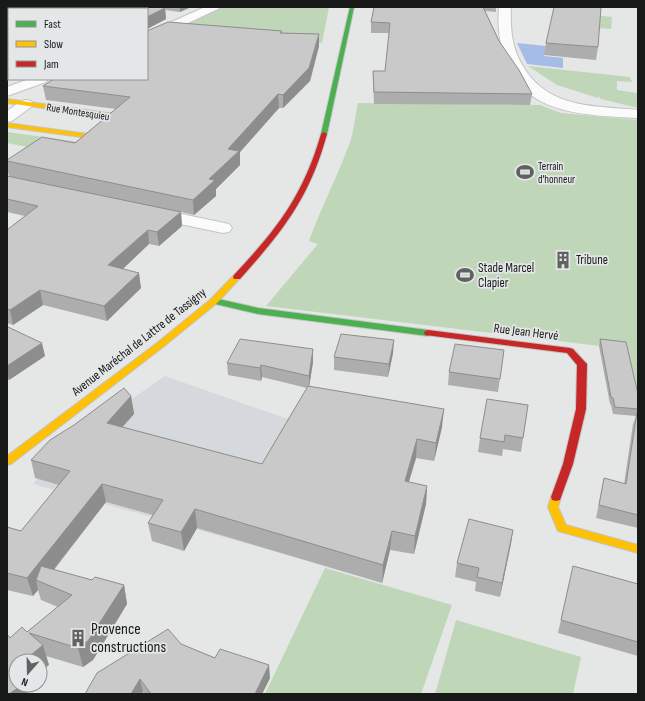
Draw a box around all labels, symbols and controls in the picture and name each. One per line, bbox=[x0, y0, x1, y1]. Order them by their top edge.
legend bbox=[8, 8, 148, 80]
text: Fast bbox=[44, 17, 61, 32]
text: Slow bbox=[44, 37, 63, 52]
text: Jam bbox=[43, 57, 59, 72]
street label: Rue Montesquieu bbox=[46, 101, 111, 123]
place label: Terrain d'honneur bbox=[538, 160, 575, 186]
sports icon: Terrain d'honneur bbox=[515, 162, 535, 182]
building icon: Tribune bbox=[553, 250, 573, 270]
place label: Tribune bbox=[576, 252, 608, 268]
place label: Stade Marcel Clapier bbox=[478, 260, 534, 291]
sports icon: Stade Marcel Clapier bbox=[455, 265, 475, 285]
street label: Avenue Maréchal de Lattre de Tassigny bbox=[68, 284, 209, 400]
street label: Rue Jean Hervé bbox=[493, 320, 559, 344]
place label: Provence constructions bbox=[91, 620, 166, 657]
building icon: Provence constructions bbox=[68, 628, 88, 648]
north arrow bbox=[8, 653, 48, 693]
text: N bbox=[20, 675, 30, 689]

